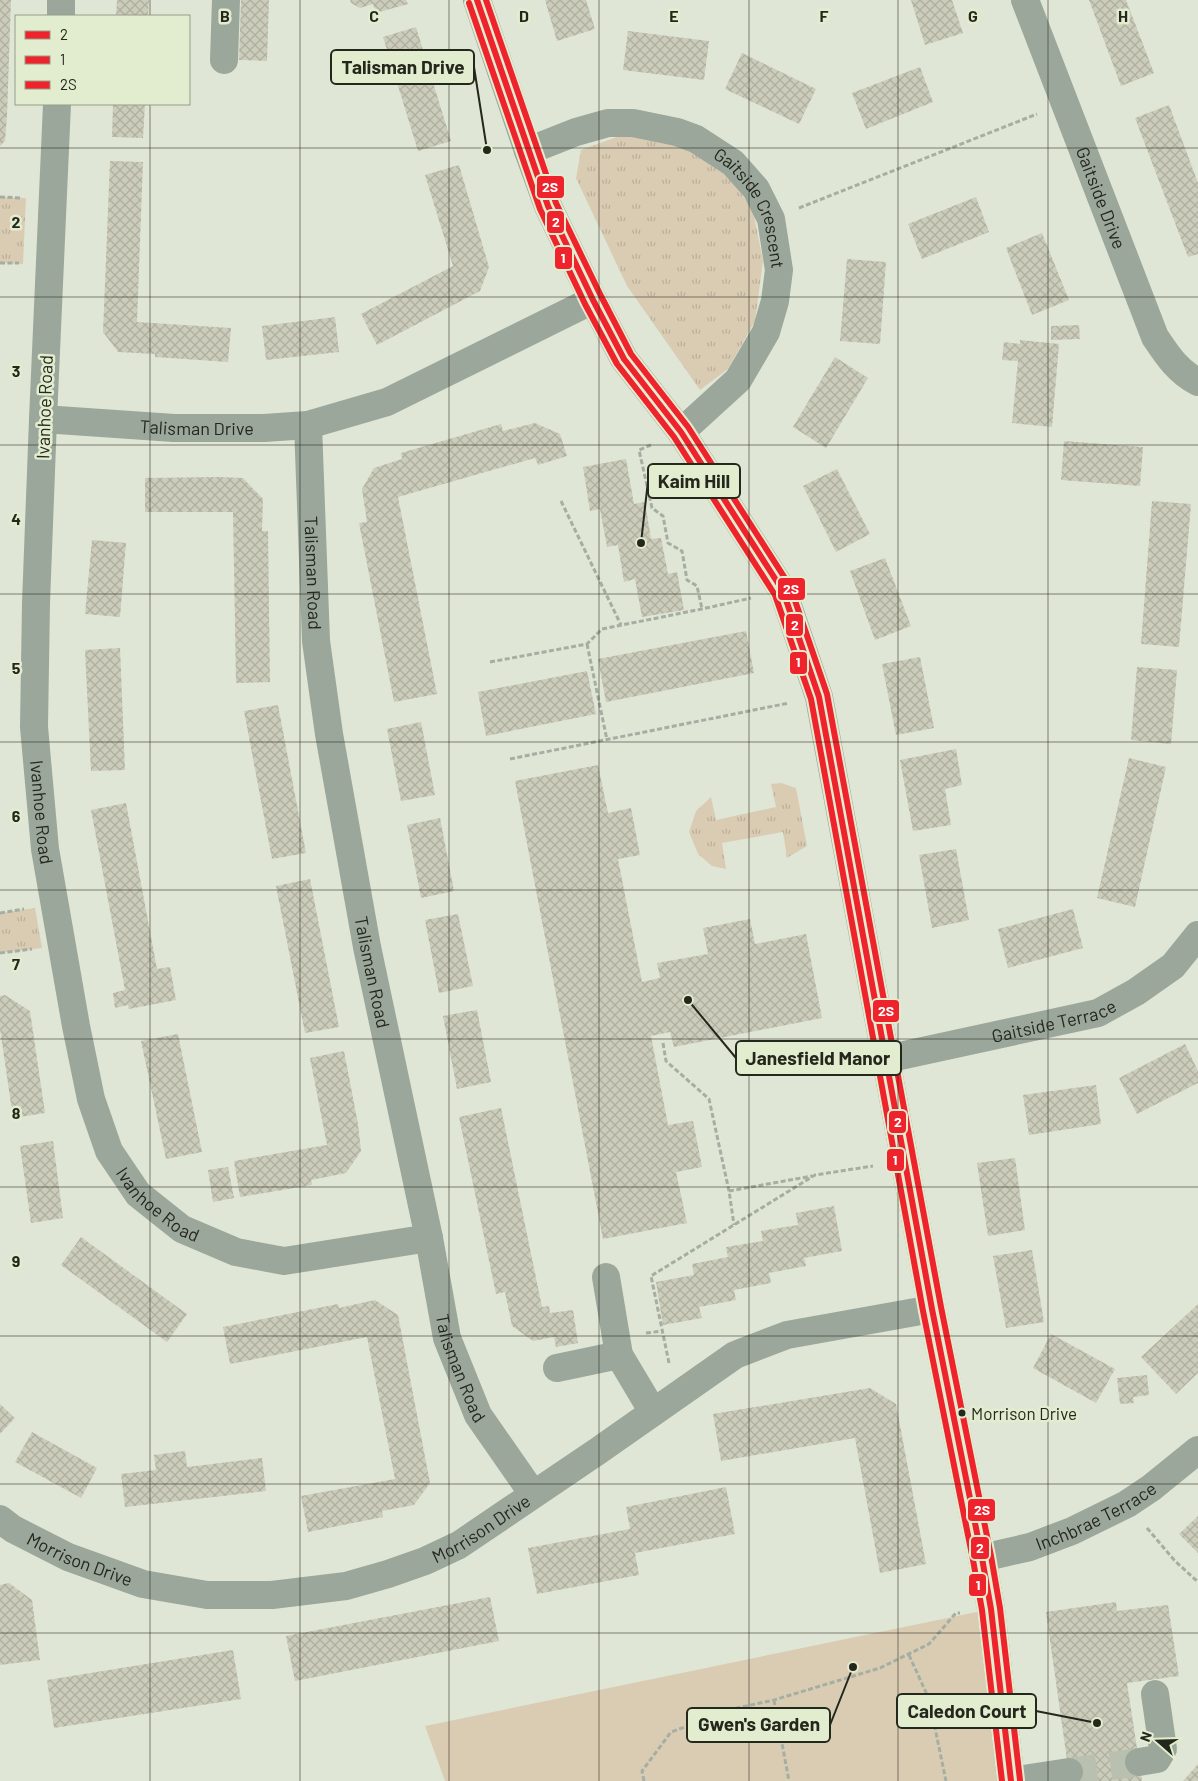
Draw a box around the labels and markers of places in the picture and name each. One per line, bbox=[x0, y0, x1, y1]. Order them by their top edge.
callout: Talisman Drive bbox=[331, 50, 474, 84]
callout: Kaim Hill bbox=[648, 464, 740, 498]
callout: Janesfield Manor bbox=[736, 1041, 901, 1075]
place label: Morrison Drive bbox=[971, 1403, 1077, 1423]
marker: Morrison Drive bbox=[957, 1408, 967, 1418]
callout: Caledon Court bbox=[897, 1694, 1036, 1728]
callout: Gwen's Garden bbox=[687, 1708, 830, 1742]

